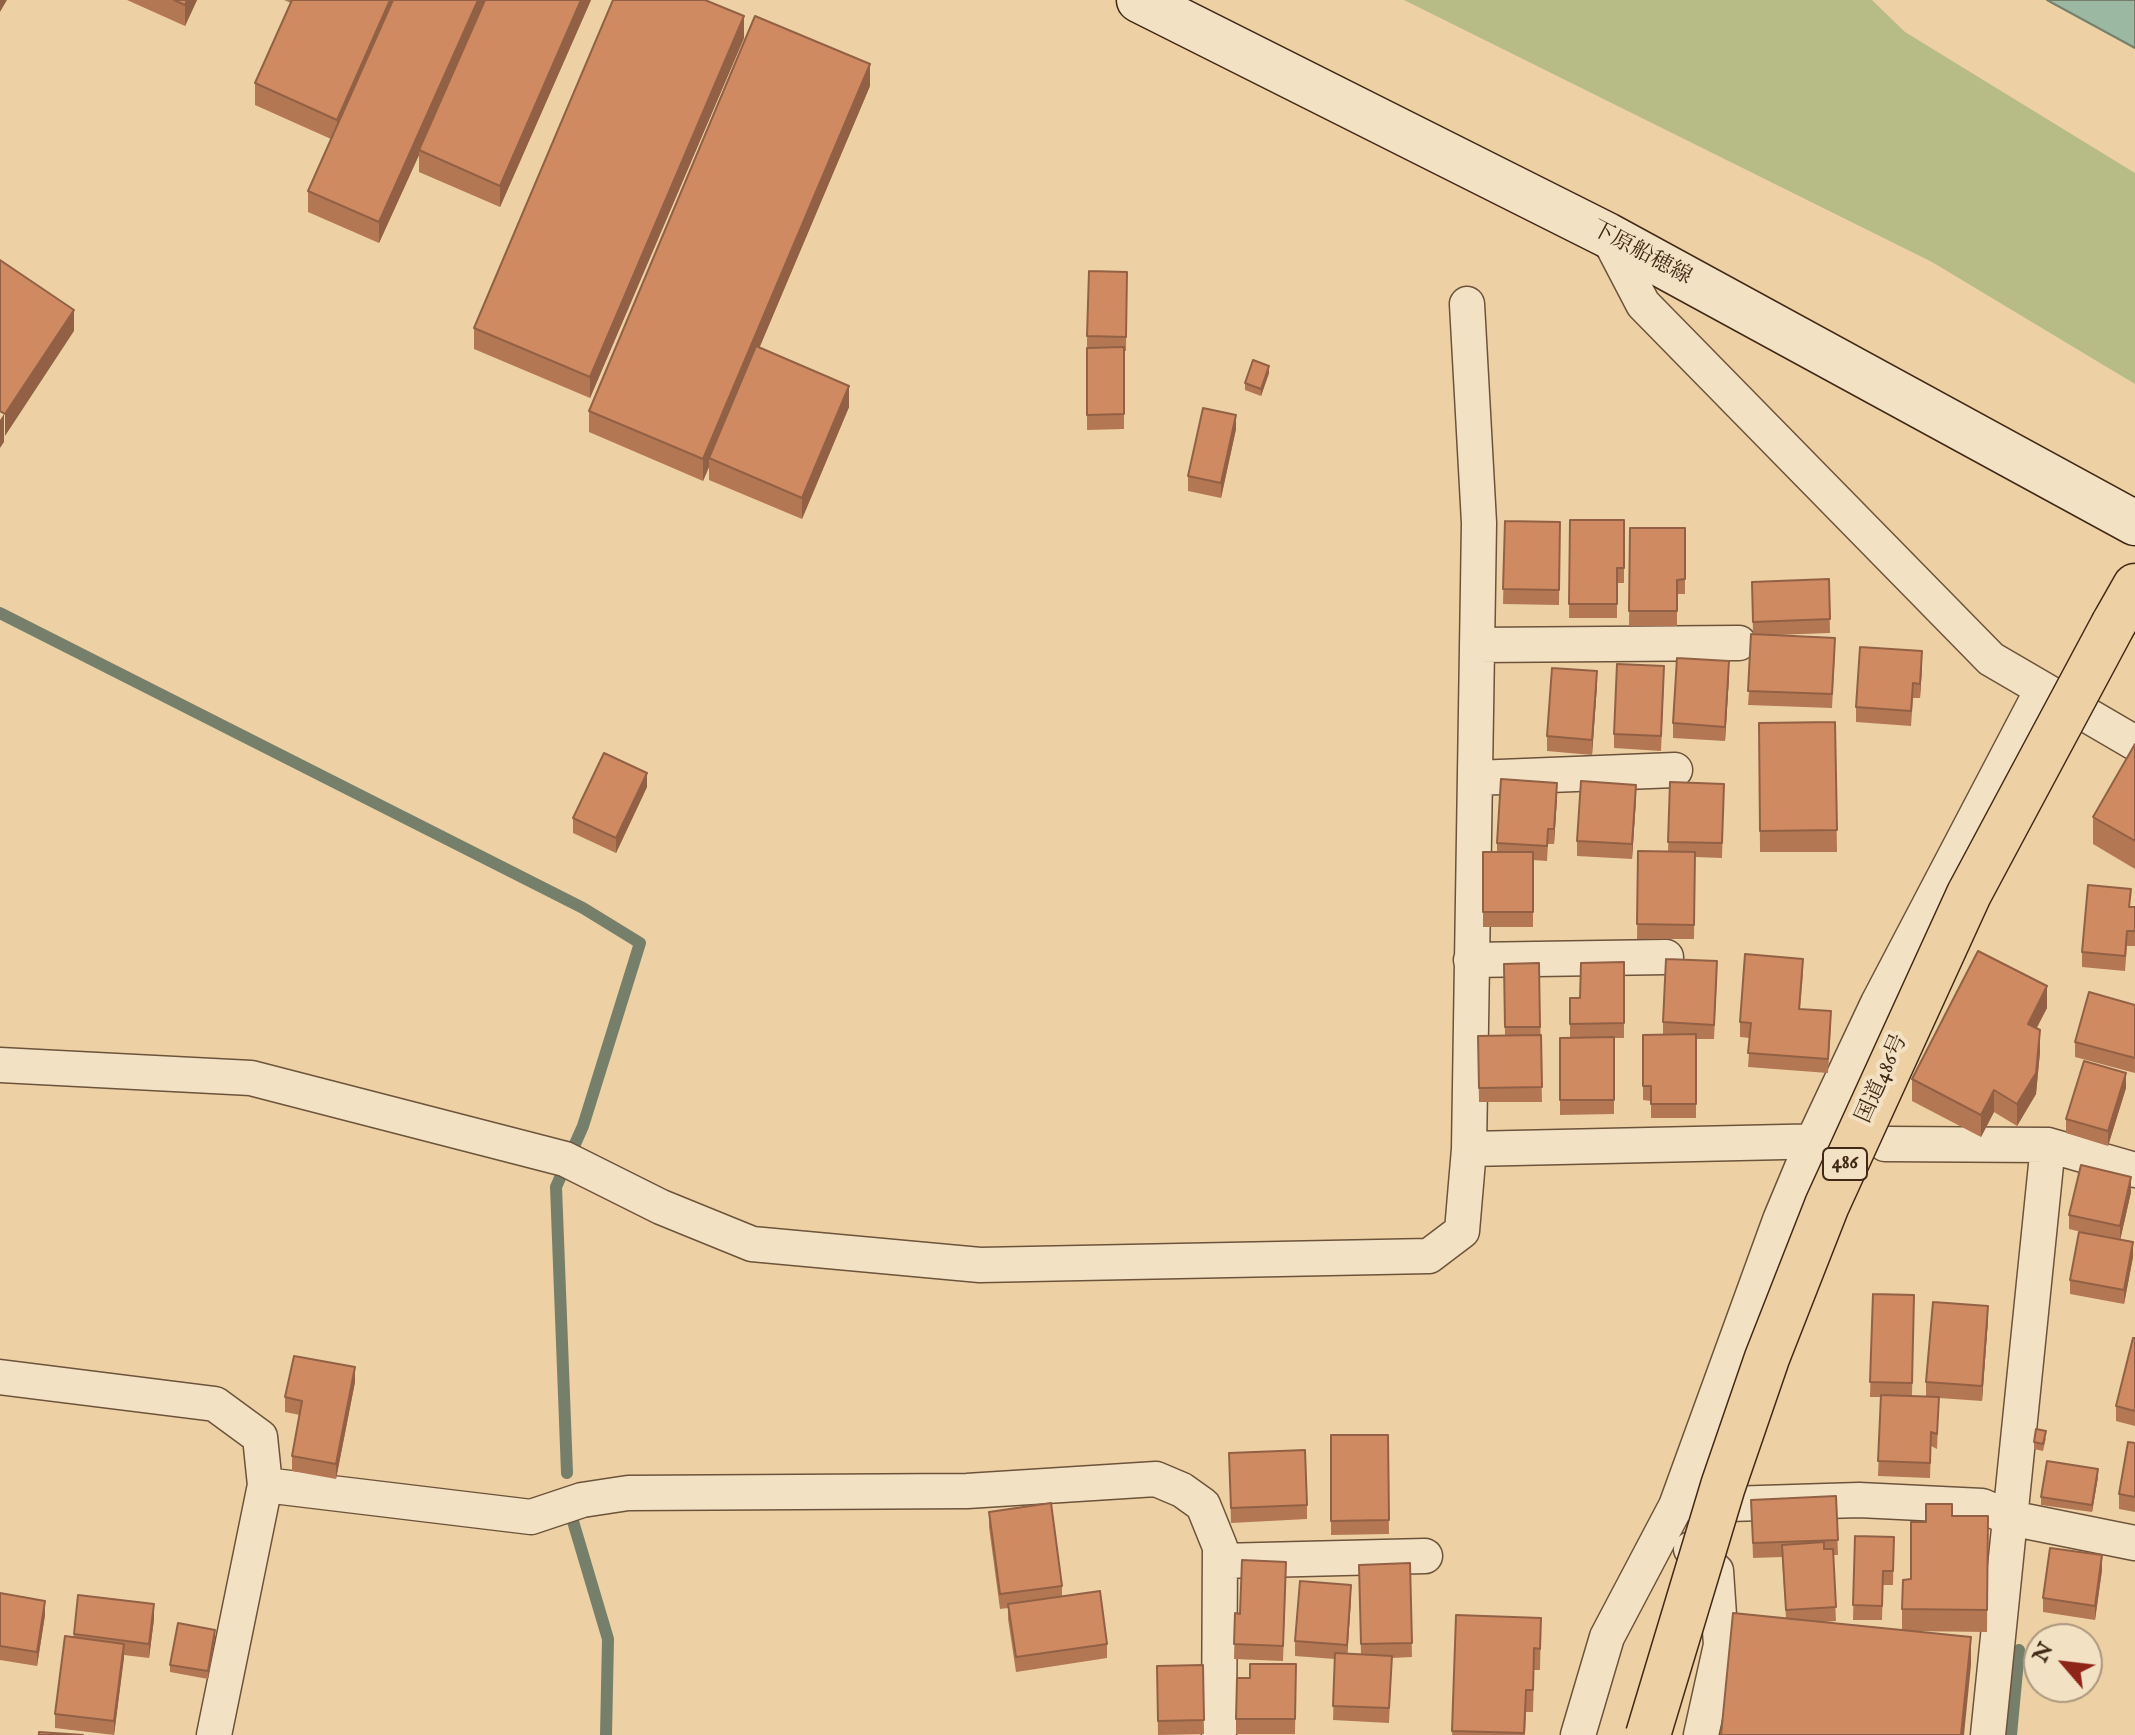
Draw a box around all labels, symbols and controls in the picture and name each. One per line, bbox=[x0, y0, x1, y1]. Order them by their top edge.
street label: 下原船穂線 bbox=[1586, 217, 1696, 291]
street label: 国道486号 bbox=[1852, 1030, 1914, 1128]
road number: 486 bbox=[1823, 1148, 1867, 1180]
north arrow bbox=[2023, 1623, 2103, 1703]
text: N bbox=[2027, 1638, 2060, 1668]

